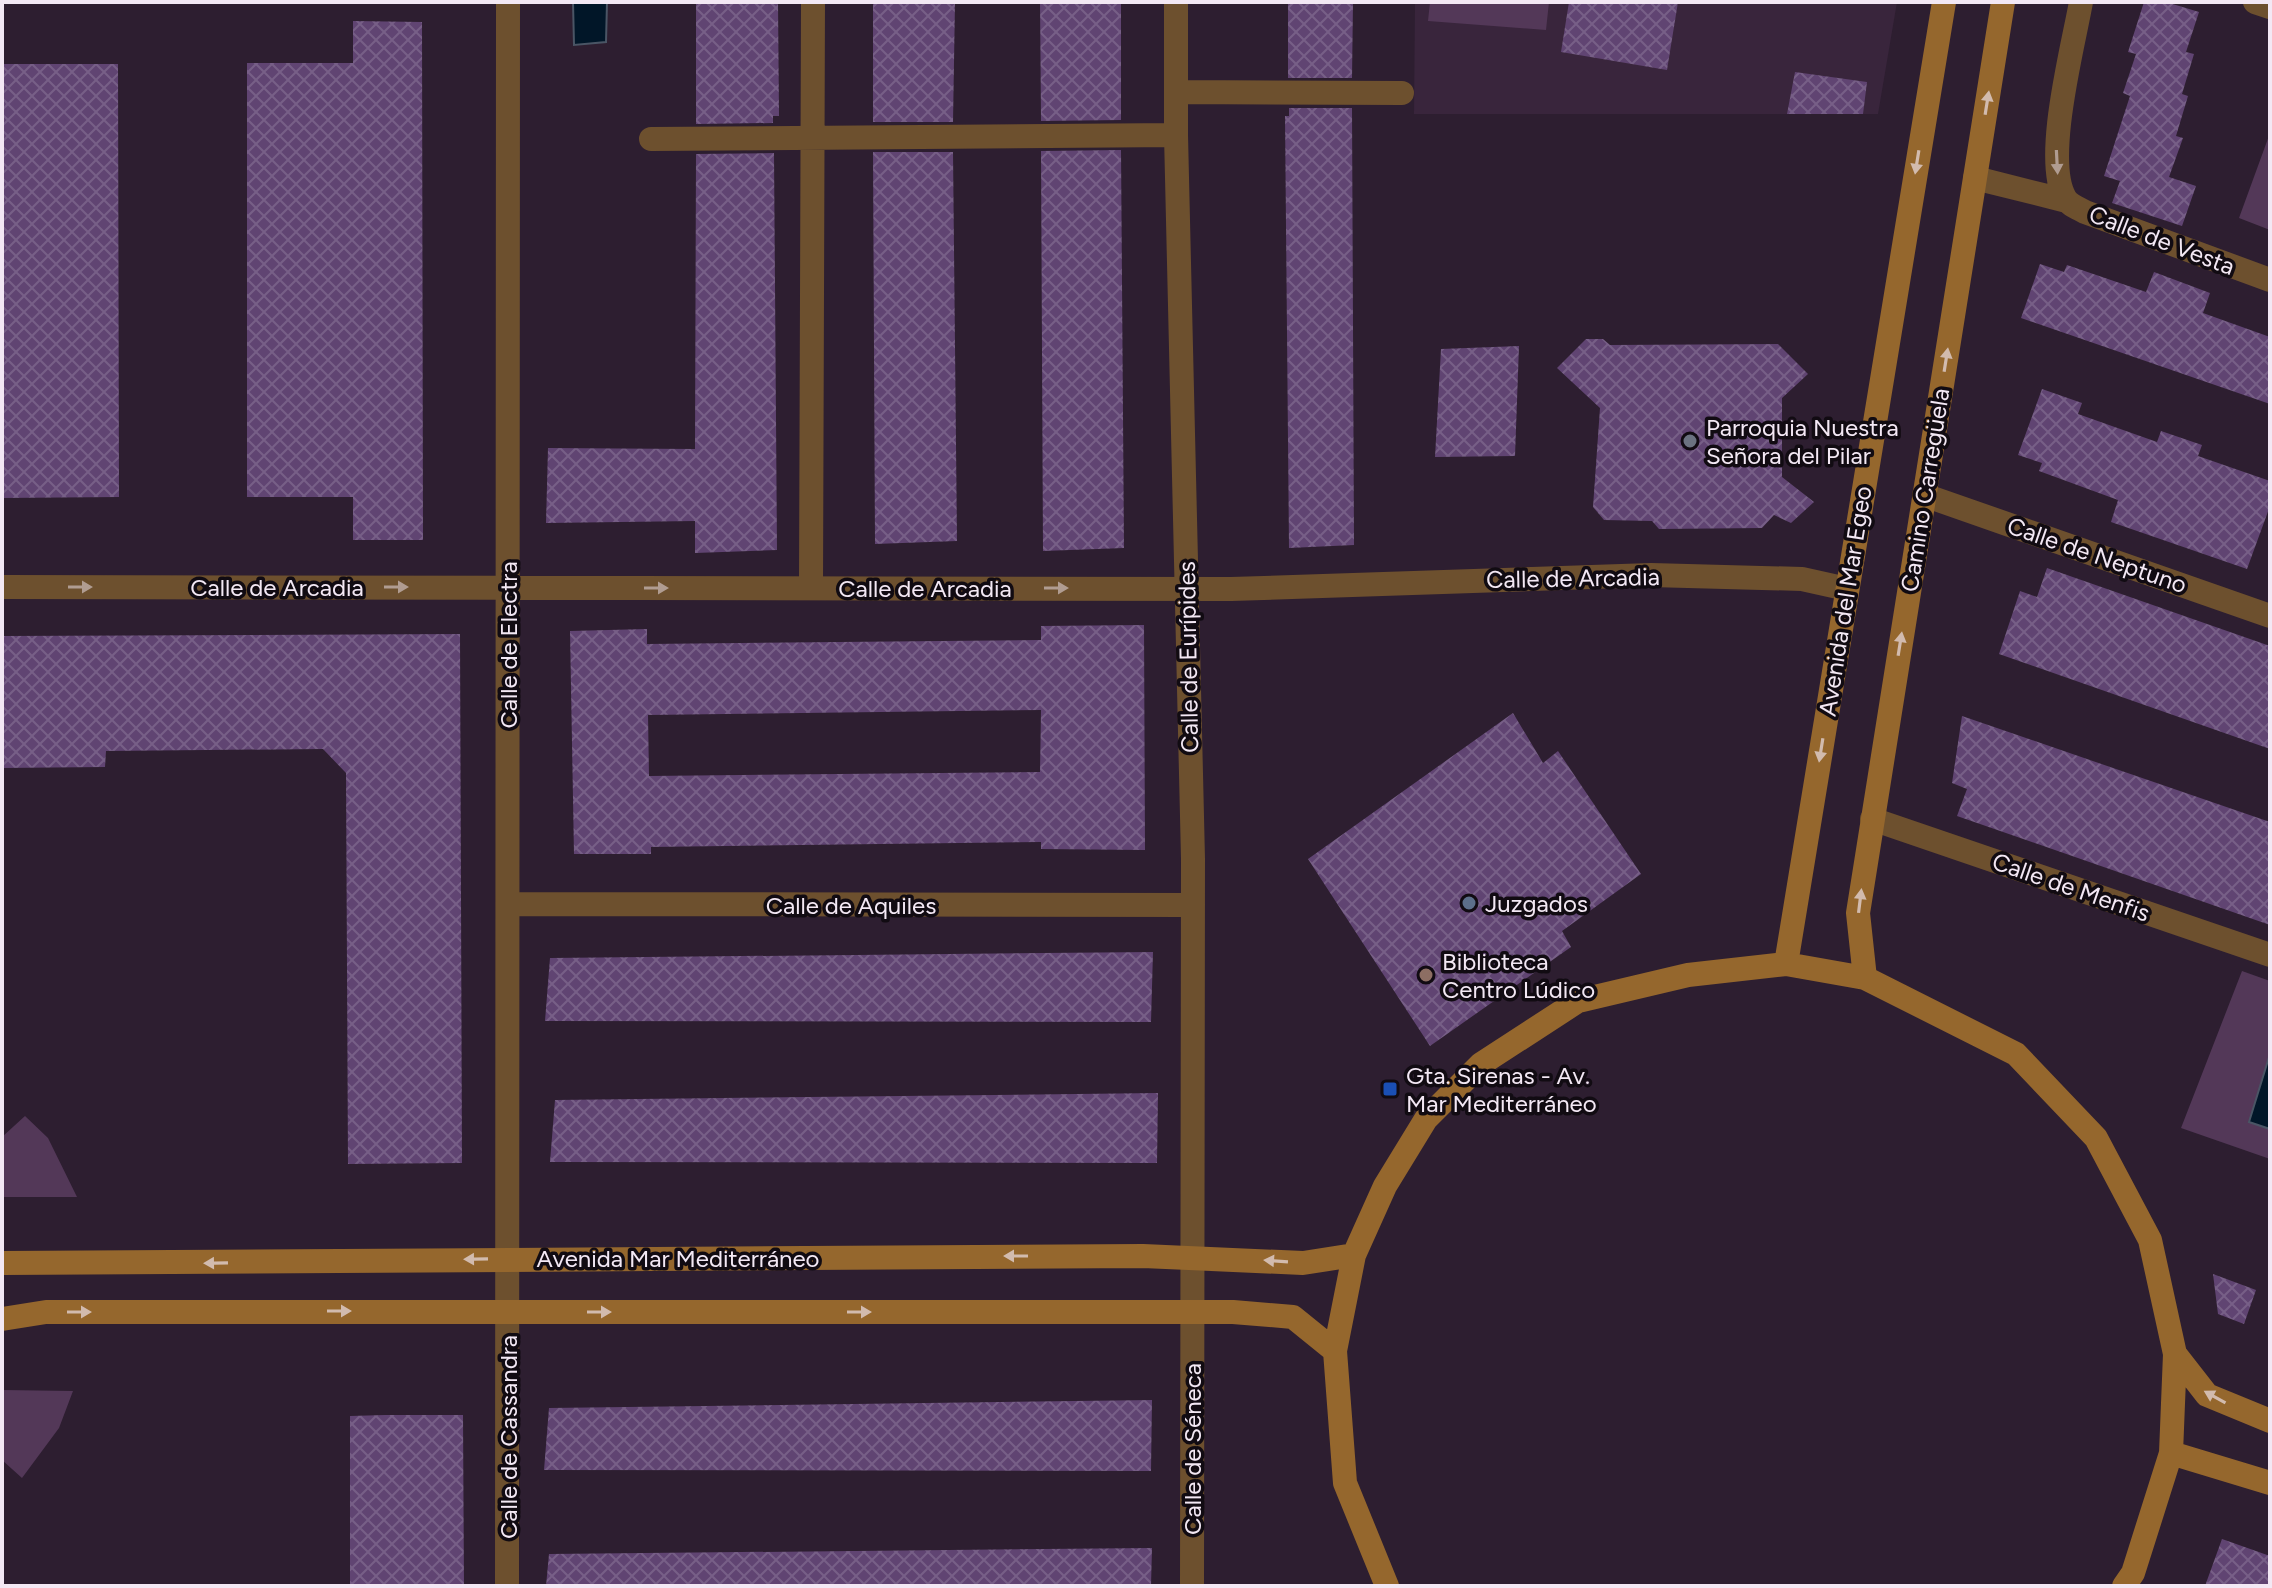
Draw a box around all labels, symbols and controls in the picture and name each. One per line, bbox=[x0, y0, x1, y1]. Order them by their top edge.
one-way arrow bbox=[1982, 90, 1994, 115]
one-way arrow bbox=[1911, 150, 1923, 175]
one-way arrow bbox=[2051, 150, 2064, 175]
street label: Calle de Vesta bbox=[2085, 199, 2239, 281]
one-way arrow bbox=[1940, 347, 1953, 372]
street label: Camino Carregüela bbox=[1895, 386, 1955, 594]
place label: Parroquia Nuestra Señora del Pilar bbox=[1706, 413, 1899, 470]
marker: Parroquia Nuestra Señora del Pilar bbox=[1681, 432, 1699, 450]
street label: Avenida del Mar Egeo bbox=[1812, 484, 1878, 718]
street label: Calle de Neptuno bbox=[2003, 511, 2191, 599]
street label: Calle de Electra bbox=[494, 561, 523, 729]
street label: Calle de Eurípides bbox=[1172, 561, 1204, 753]
street label: Calle de Arcadia bbox=[1486, 562, 1660, 594]
street label: Calle de Arcadia bbox=[190, 573, 364, 602]
street label: Calle de Arcadia bbox=[838, 574, 1012, 603]
one-way arrow bbox=[68, 581, 93, 593]
one-way arrow bbox=[384, 581, 409, 593]
one-way arrow bbox=[644, 582, 669, 594]
one-way arrow bbox=[1044, 582, 1069, 594]
one-way arrow bbox=[1894, 631, 1906, 656]
one-way arrow bbox=[1814, 738, 1827, 763]
street label: Calle de Menfis bbox=[1988, 846, 2154, 928]
one-way arrow bbox=[1854, 888, 1867, 913]
place label: Juzgados bbox=[1485, 889, 1588, 918]
street label: Calle de Aquiles bbox=[766, 891, 936, 920]
marker: Juzgados bbox=[1460, 894, 1478, 912]
place label: Biblioteca Centro Lúdico bbox=[1442, 947, 1595, 1004]
marker: Biblioteca Centro Lúdico bbox=[1417, 966, 1435, 984]
place label: Gta. Sirenas - Av. Mar Mediterráneo bbox=[1406, 1061, 1597, 1118]
marker: Gta. Sirenas - Av. Mar Mediterráneo bbox=[1381, 1080, 1399, 1098]
street label: Avenida Mar Mediterráneo bbox=[536, 1244, 820, 1273]
one-way arrow bbox=[1003, 1250, 1028, 1262]
one-way arrow bbox=[463, 1253, 488, 1265]
one-way arrow bbox=[1263, 1254, 1288, 1267]
one-way arrow bbox=[203, 1257, 228, 1269]
one-way arrow bbox=[327, 1305, 352, 1317]
one-way arrow bbox=[67, 1306, 92, 1318]
one-way arrow bbox=[587, 1306, 612, 1318]
one-way arrow bbox=[847, 1306, 872, 1318]
street label: Calle de Cassandra bbox=[494, 1335, 523, 1539]
street label: Calle de Séneca bbox=[1178, 1363, 1207, 1535]
one-way arrow bbox=[2204, 1391, 2226, 1405]

